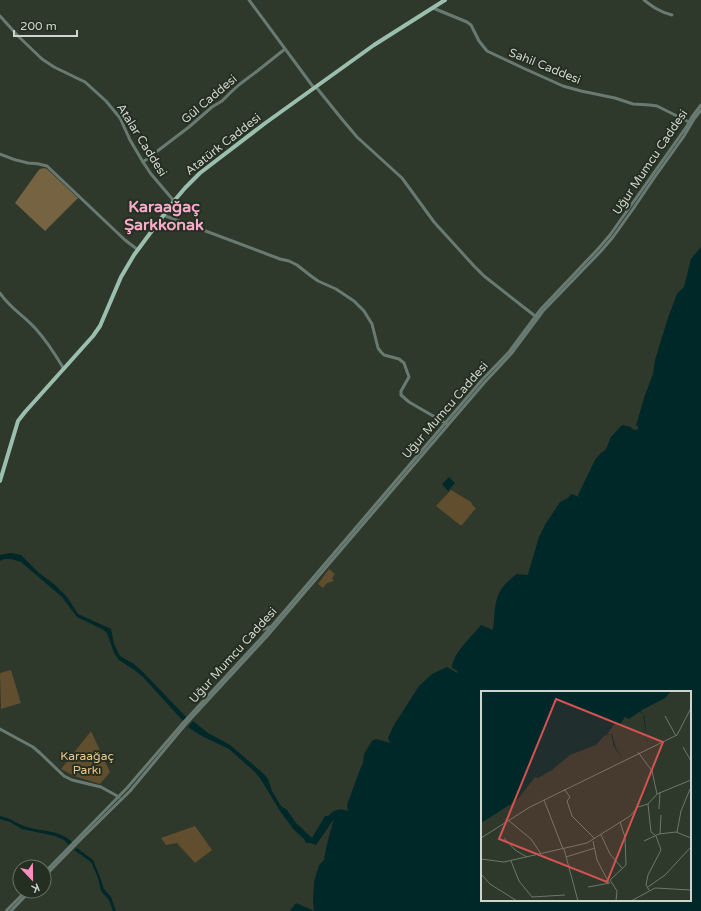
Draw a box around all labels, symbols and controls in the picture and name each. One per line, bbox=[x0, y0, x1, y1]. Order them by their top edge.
scale bar bbox=[14, 12, 77, 38]
text: 200 m bbox=[20, 19, 57, 33]
street label: Sahil Caddesi bbox=[507, 45, 583, 87]
street label: Gül Caddesi bbox=[178, 72, 240, 126]
street label: Atalar Caddesi bbox=[114, 101, 170, 179]
street label: Uğur Mumcu Caddesi bbox=[610, 107, 690, 217]
street label: Atatürk Caddesi bbox=[183, 110, 263, 178]
district label: Karaağaç Şarkkonak bbox=[124, 197, 204, 235]
street label: Uğur Mumcu Caddesi bbox=[399, 359, 491, 461]
street label: Uğur Mumcu Caddesi bbox=[186, 604, 280, 706]
inset map bbox=[481, 691, 691, 901]
park label: Karaağaç Parkı bbox=[60, 749, 114, 777]
north arrow bbox=[12, 859, 52, 899]
text: K bbox=[29, 880, 41, 895]

